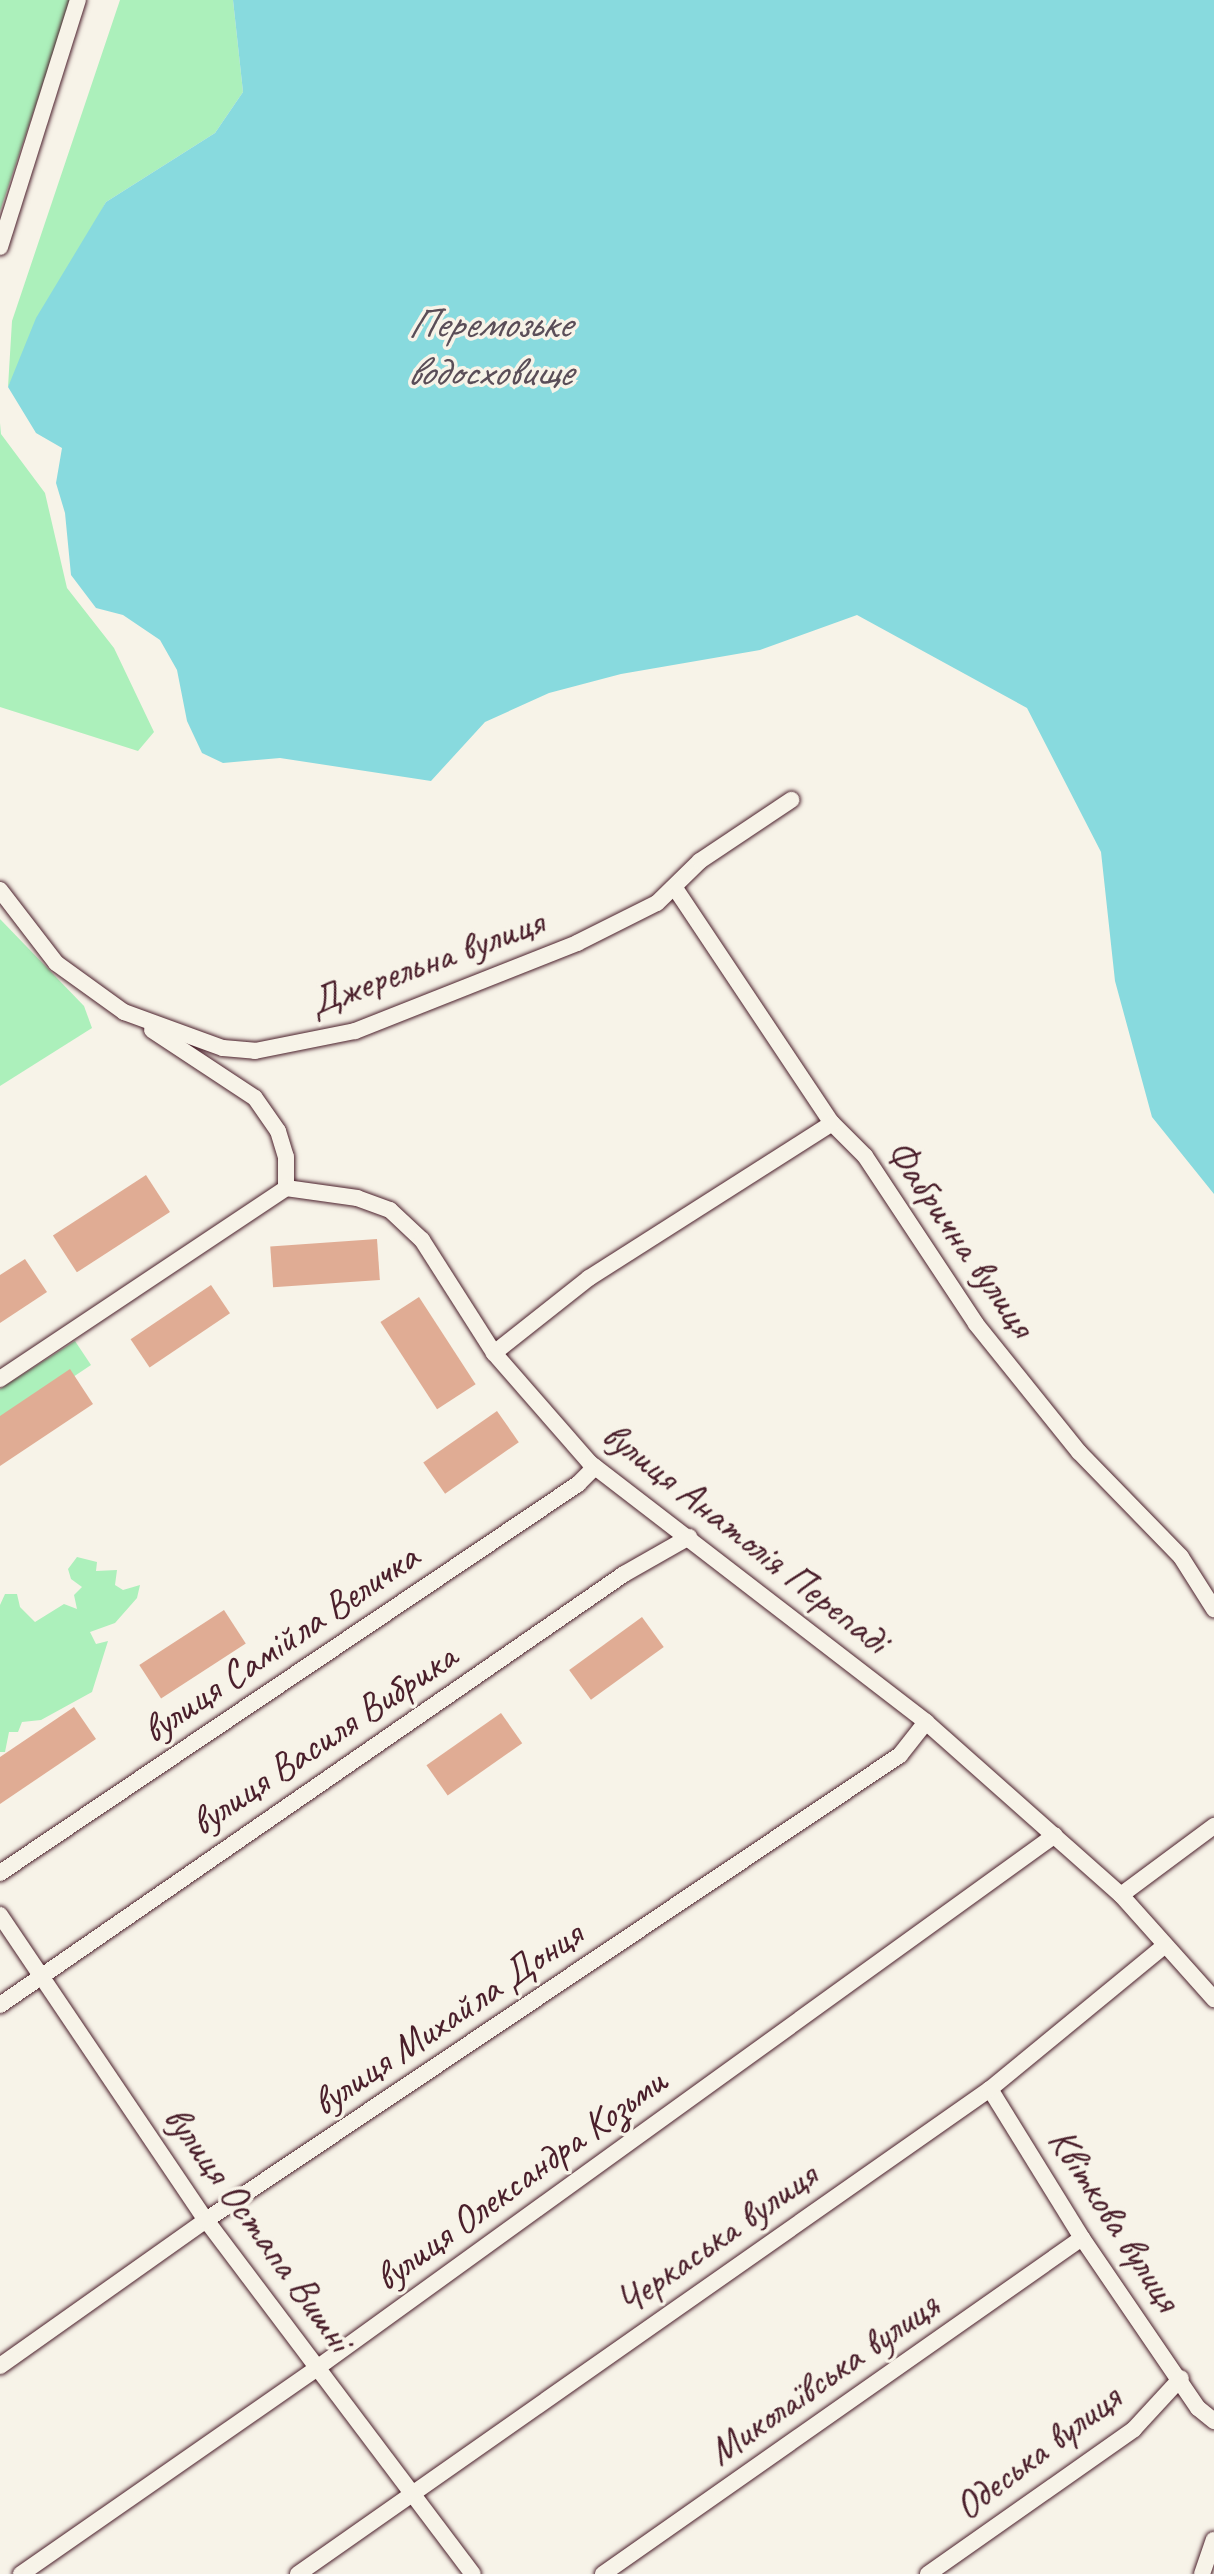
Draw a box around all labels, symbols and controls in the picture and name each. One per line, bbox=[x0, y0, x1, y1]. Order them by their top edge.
water label: Перемозьке водосховище bbox=[407, 299, 571, 398]
street label: Джерельна вулиця bbox=[303, 898, 549, 1026]
street label: Фабрична вулиця bbox=[876, 1130, 1046, 1346]
street label: вулиця Анатолія Перепаді bbox=[593, 1410, 899, 1664]
street label: вулиця Самійла Величка bbox=[130, 1531, 430, 1755]
street label: вулиця Василя Вибрика bbox=[180, 1632, 466, 1846]
street label: вулиця Михайла Донця bbox=[303, 1910, 591, 2126]
street label: вулиця Олександра Козьми bbox=[365, 2057, 675, 2301]
street label: вулиця Остапа Вишні bbox=[153, 2095, 365, 2361]
street label: Квіткова вулиця bbox=[1037, 2117, 1193, 2321]
street label: Черкаська вулиця bbox=[607, 2151, 825, 2325]
street label: Миколаївська вулиця bbox=[698, 2280, 948, 2476]
street label: Одеська вулиця bbox=[943, 2373, 1131, 2531]

